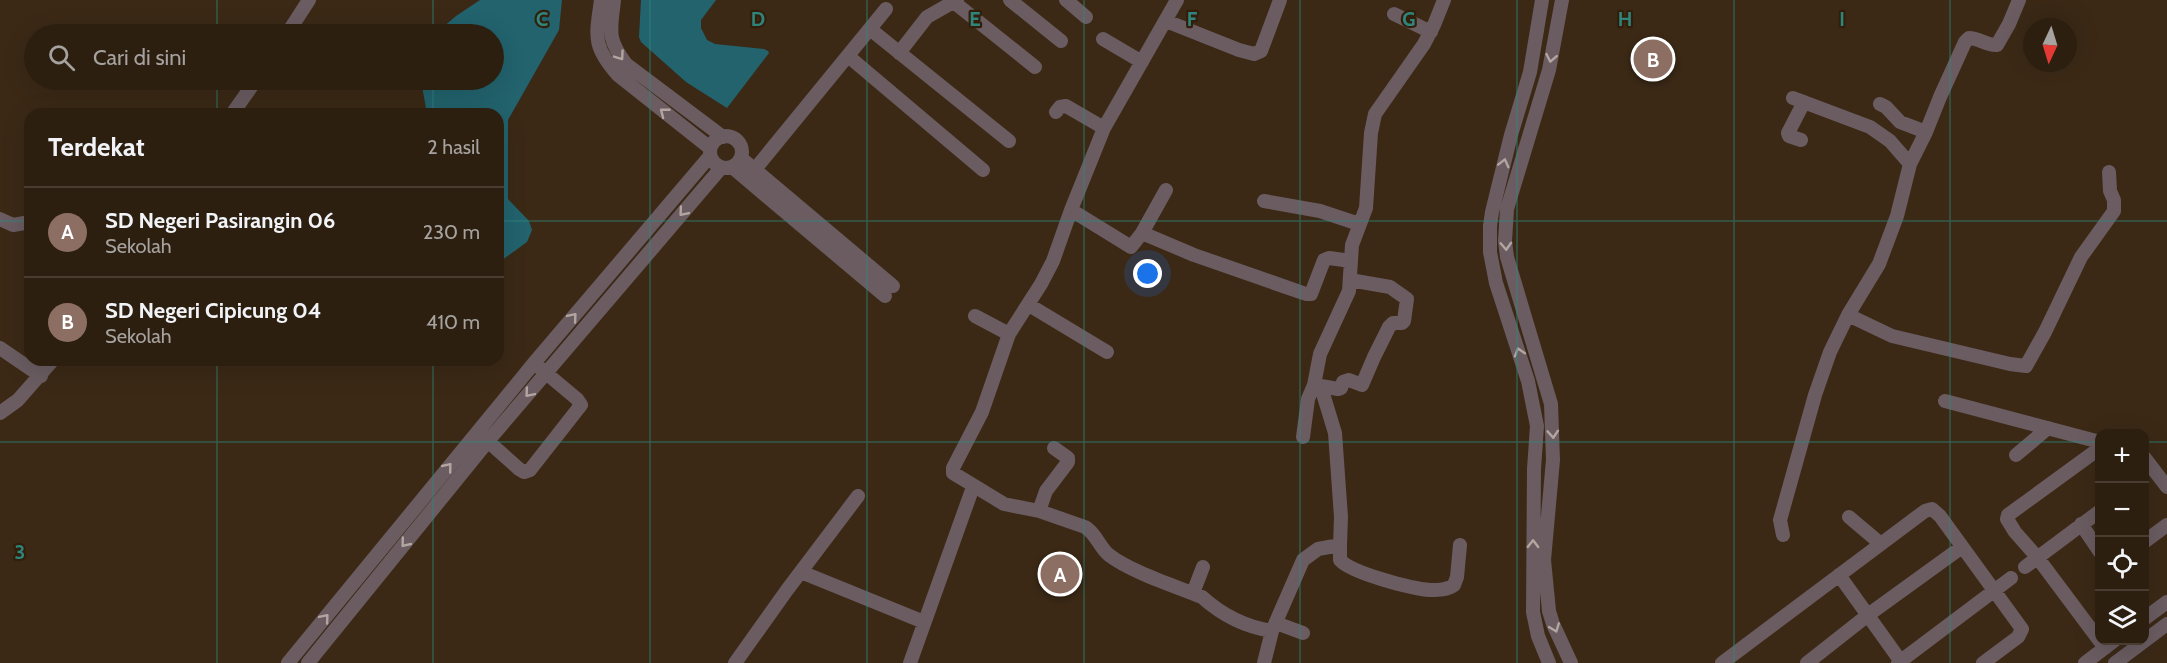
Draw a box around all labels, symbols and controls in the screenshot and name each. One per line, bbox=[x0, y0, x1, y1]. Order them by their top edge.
text: C bbox=[536, 7, 548, 31]
text: D bbox=[751, 7, 765, 31]
text: E bbox=[969, 7, 981, 31]
text: F bbox=[1187, 7, 1198, 31]
text: G bbox=[1402, 7, 1416, 31]
text: H bbox=[1618, 7, 1632, 31]
text: I bbox=[1839, 7, 1845, 31]
north arrow bbox=[2023, 18, 2077, 72]
search box bbox=[24, 24, 504, 90]
pin: B bbox=[1634, 36, 1672, 82]
icon: search bbox=[45, 41, 78, 74]
text: Cari di sini bbox=[93, 44, 186, 71]
one-way arrow bbox=[613, 49, 624, 60]
one-way arrow bbox=[1545, 52, 1558, 62]
one-way arrow bbox=[660, 108, 671, 119]
text: Terdekat bbox=[48, 131, 145, 163]
text: 2 hasil bbox=[427, 135, 480, 159]
one-way arrow bbox=[1497, 158, 1510, 168]
one-way arrow bbox=[679, 205, 690, 216]
text: SD Negeri Pasirangin 06 bbox=[105, 207, 335, 234]
text: A bbox=[61, 220, 74, 244]
text: 230 m bbox=[423, 220, 480, 244]
text: Sekolah bbox=[105, 234, 172, 258]
one-way arrow bbox=[1500, 242, 1513, 251]
your location bbox=[1133, 259, 1162, 288]
text: SD Negeri Cipicung 04 bbox=[105, 297, 321, 324]
text: B bbox=[61, 310, 74, 334]
text: 410 m bbox=[426, 310, 480, 334]
one-way arrow bbox=[566, 313, 577, 324]
text: Sekolah bbox=[105, 324, 172, 348]
one-way arrow bbox=[1514, 347, 1526, 358]
one-way arrow bbox=[526, 386, 537, 397]
map controls bbox=[2095, 429, 2149, 645]
button: + bbox=[2095, 429, 2149, 483]
one-way arrow bbox=[1546, 430, 1559, 439]
one-way arrow bbox=[441, 463, 452, 474]
button: − bbox=[2095, 483, 2149, 537]
one-way arrow bbox=[402, 536, 413, 547]
button: locate bbox=[2095, 537, 2149, 591]
text: 3 bbox=[15, 540, 25, 564]
one-way arrow bbox=[1527, 540, 1539, 549]
pin: A bbox=[1040, 552, 1080, 596]
button: layers bbox=[2095, 591, 2149, 645]
one-way arrow bbox=[317, 614, 328, 625]
one-way arrow bbox=[1547, 622, 1560, 633]

